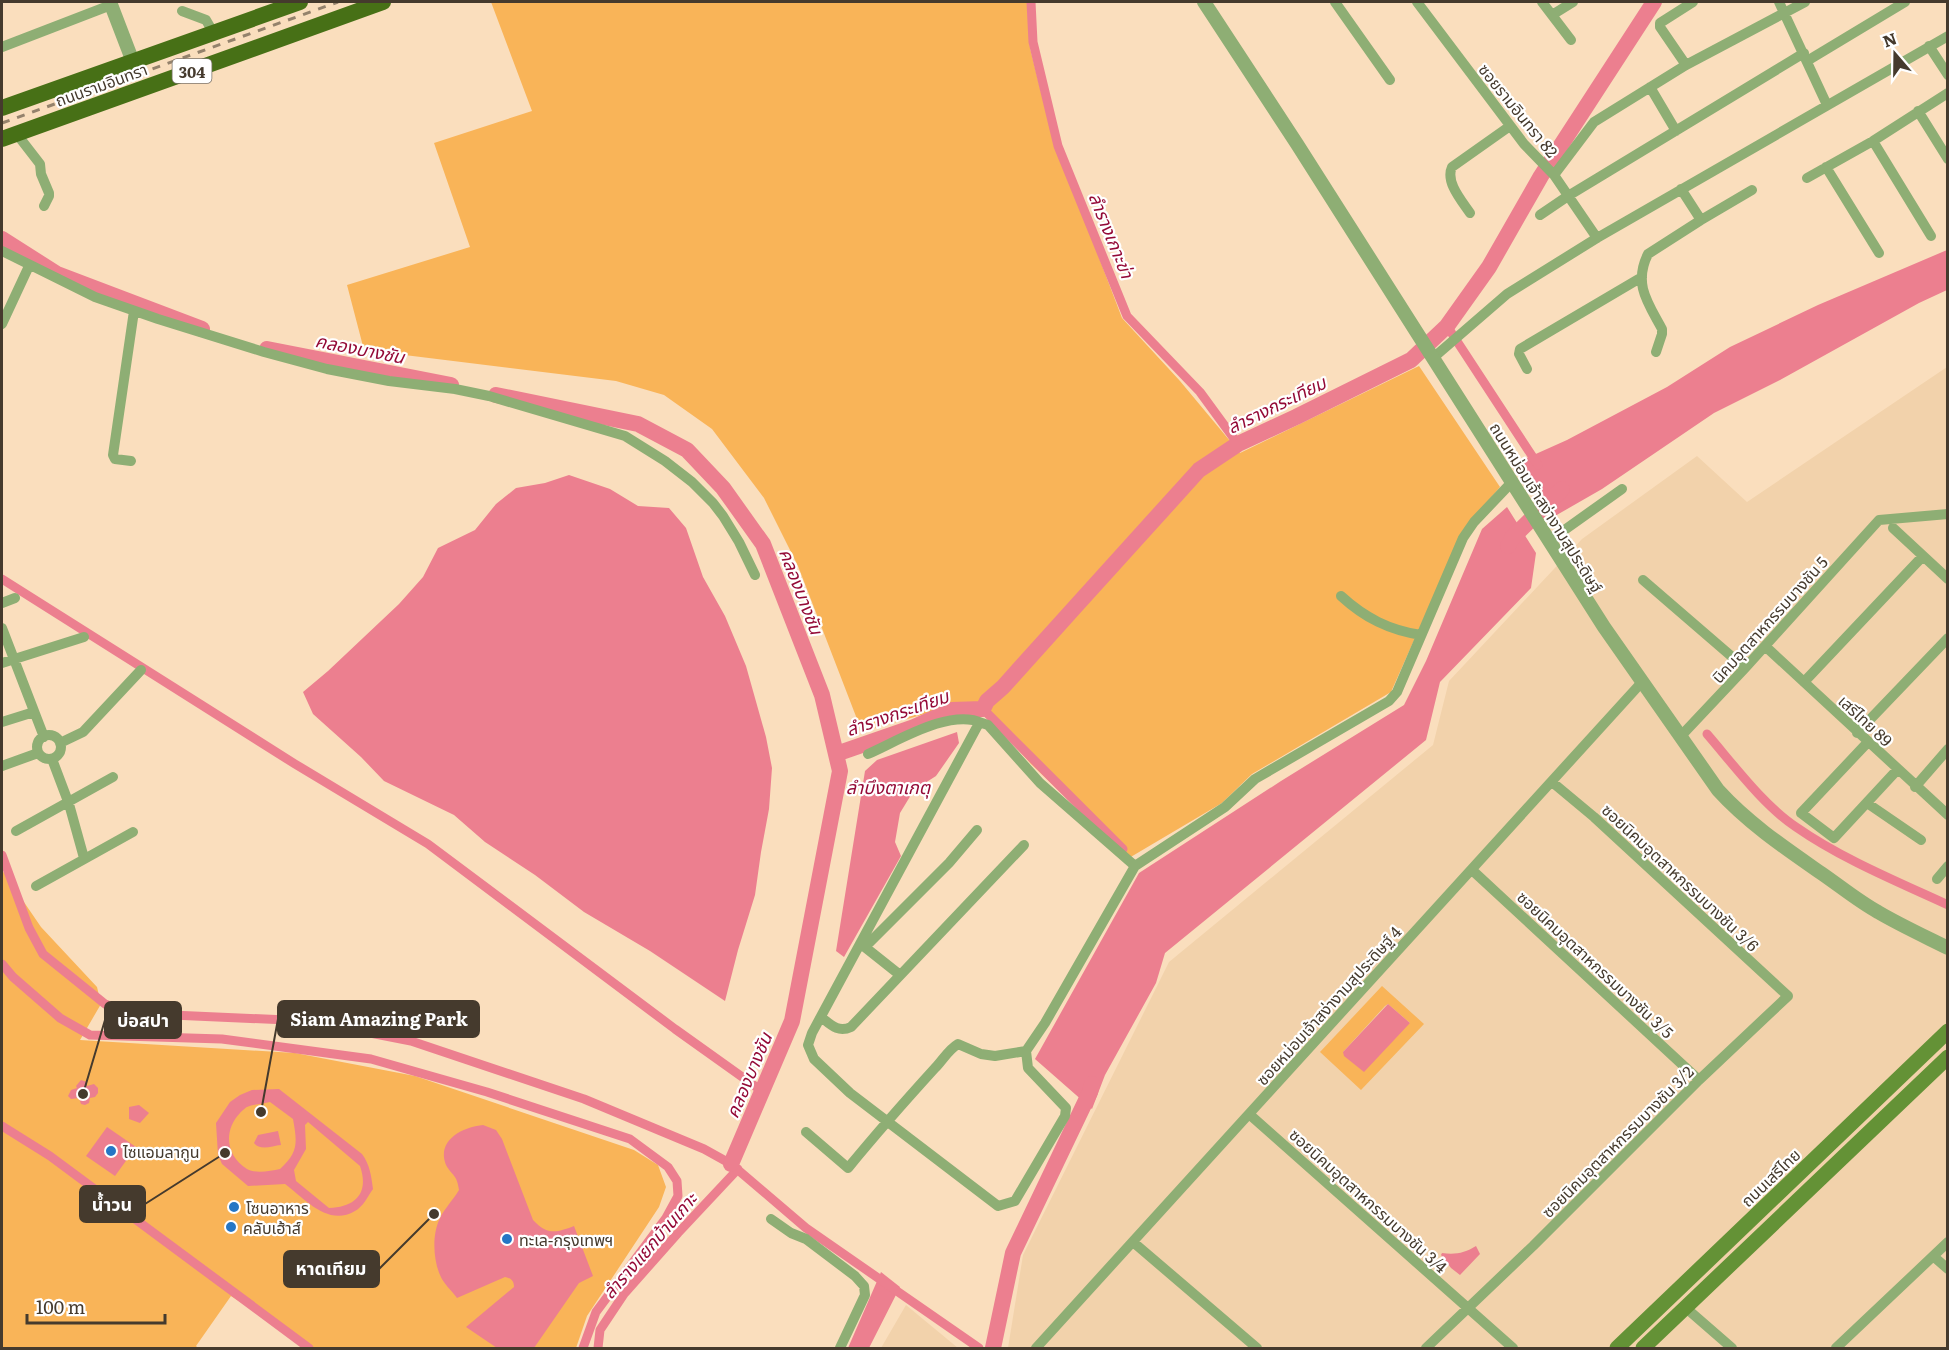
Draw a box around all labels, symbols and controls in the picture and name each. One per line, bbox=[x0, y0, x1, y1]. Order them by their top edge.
north arrow bbox=[1865, 24, 1925, 84]
text: N bbox=[1879, 25, 1900, 53]
street label: ถนนรามอินทรา bbox=[52, 56, 150, 112]
street label: ซอยรามอินทรา 82 bbox=[1474, 58, 1564, 162]
road number: 304 bbox=[172, 59, 212, 83]
water label: ลำรางเกาะข่า bbox=[1083, 188, 1142, 282]
water label: คลองบางชัน bbox=[313, 326, 408, 370]
water label: ลำรางกระเทียม bbox=[1222, 368, 1332, 440]
street label: ถนนหม่อมเจ้าสง่างามสุประดิษฐ์ bbox=[1485, 417, 1609, 597]
water label: คลองบางชัน bbox=[773, 544, 831, 639]
street label: นิคมอุตสาหกรรมบางชัน 5 bbox=[1705, 550, 1833, 688]
water label: ลำรางกระเทียม bbox=[842, 681, 954, 742]
street label: เสรีไทย 89 bbox=[1834, 689, 1898, 751]
water label: ลำบึงตาเกตุ bbox=[846, 773, 932, 800]
street label: ซอยนิคมอุตสาหกรรมบางชัน 3/6 bbox=[1597, 798, 1765, 957]
street label: ซอยนิคมอุตสาหกรรมบางชัน 3/5 bbox=[1512, 885, 1680, 1043]
street label: ซอยหม่อมเจ้าสง่างามสุประดิษฐ์ 4 bbox=[1250, 920, 1406, 1090]
callout: Siam Amazing Park bbox=[278, 1001, 479, 1037]
callout: บ่อสปา bbox=[105, 1002, 181, 1038]
text: Siam Amazing Park bbox=[290, 1005, 469, 1032]
text: บ่อสปา bbox=[117, 1006, 169, 1033]
water label: คลองบางชัน bbox=[718, 1027, 778, 1122]
street label: ซอยนิคมอุตสาหกรรมบางชัน 3/2 bbox=[1536, 1060, 1698, 1222]
street label: ซอยนิคมอุตสาหกรรมบางชัน 3/4 bbox=[1285, 1122, 1454, 1278]
place label: ไซแอมลากูน bbox=[122, 1139, 200, 1163]
street label: ถนนเสรีไทย bbox=[1735, 1142, 1805, 1212]
marker: ไซแอมลากูน bbox=[104, 1144, 118, 1158]
water label: ลำรางแยกบ้านเกาะ bbox=[595, 1184, 704, 1304]
callout: น้ำวน bbox=[80, 1186, 145, 1222]
text: น้ำวน bbox=[92, 1190, 132, 1217]
place label: โซนอาหาร bbox=[246, 1195, 309, 1219]
marker: โซนอาหาร bbox=[227, 1200, 241, 1214]
place label: คลับเฮ้าส์ bbox=[243, 1215, 301, 1239]
marker: คลับเฮ้าส์ bbox=[224, 1220, 238, 1234]
place label: ทะเล-กรุงเทพฯ bbox=[519, 1227, 613, 1251]
marker: ทะเล-กรุงเทพฯ bbox=[500, 1232, 514, 1246]
callout: หาดเทียม bbox=[284, 1251, 379, 1287]
text: หาดเทียม bbox=[296, 1254, 367, 1281]
scale bar bbox=[27, 1287, 165, 1325]
text: 100 m bbox=[36, 1293, 85, 1320]

